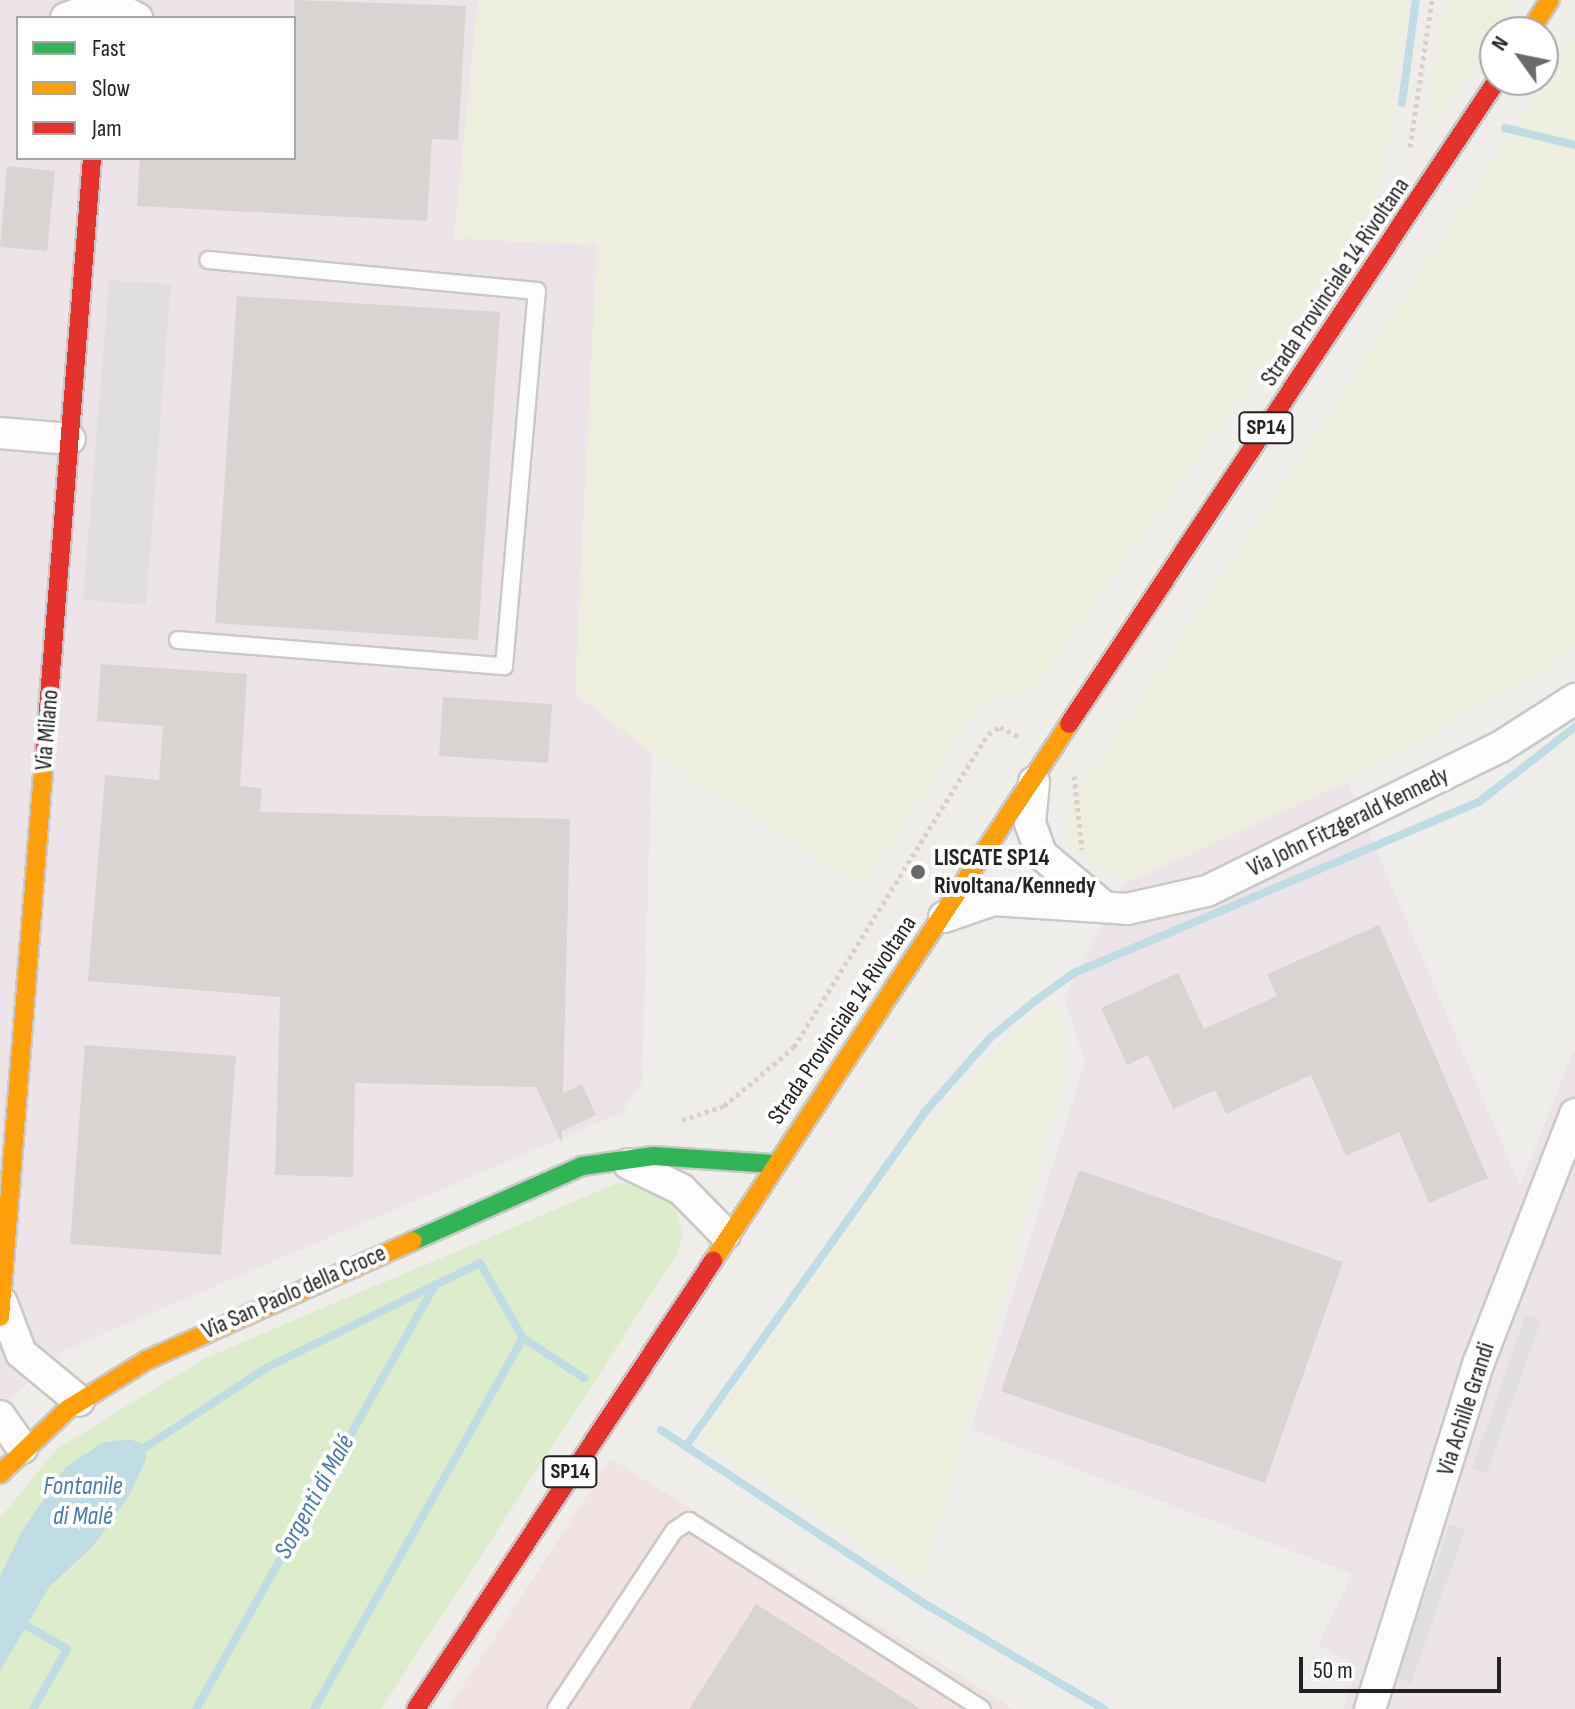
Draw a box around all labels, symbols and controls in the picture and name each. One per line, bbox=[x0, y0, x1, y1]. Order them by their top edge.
legend bbox=[16, 16, 296, 160]
north arrow bbox=[1479, 16, 1559, 96]
text: N bbox=[1486, 31, 1515, 56]
text: Fast bbox=[92, 34, 126, 63]
text: Slow bbox=[92, 74, 130, 103]
text: Jam bbox=[92, 114, 122, 143]
street label: Strada Provinciale 14 Rivoltana bbox=[1254, 172, 1416, 392]
road number: SP14 bbox=[1238, 410, 1294, 446]
street label: Via Milano bbox=[29, 688, 65, 772]
street label: Via John Fitzgerald Kennedy bbox=[1243, 761, 1453, 883]
place label: LISCATE SP14 Rivoltana/Kennedy bbox=[934, 844, 1096, 900]
marker: LISCATE SP14 Rivoltana/Kennedy bbox=[909, 863, 927, 881]
street label: Strada Provinciale 14 Rivoltana bbox=[761, 910, 923, 1130]
street label: Via San Paolo della Croce bbox=[198, 1239, 390, 1345]
street label: Via Achille Grandi bbox=[1431, 1339, 1501, 1479]
water label: Sorgenti di Malé bbox=[268, 1430, 362, 1564]
road number: SP14 bbox=[542, 1454, 598, 1490]
water label: Fontanile di Malé bbox=[43, 1471, 123, 1532]
scale bar bbox=[1303, 1641, 1505, 1691]
text: 50 m bbox=[1313, 1656, 1353, 1685]

